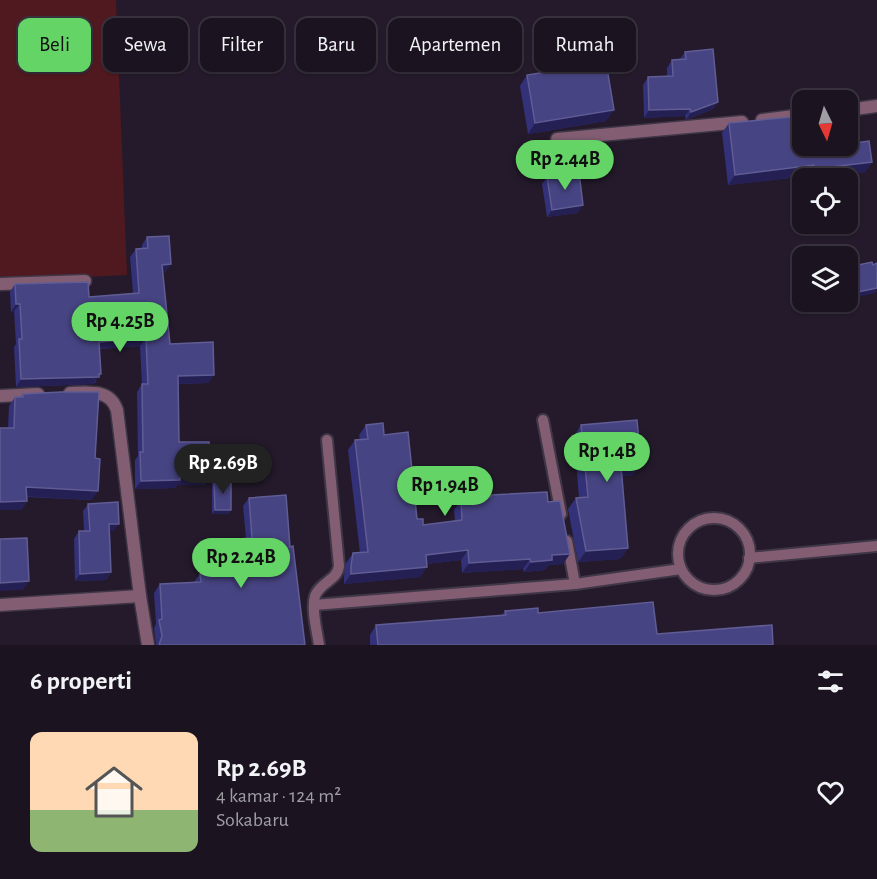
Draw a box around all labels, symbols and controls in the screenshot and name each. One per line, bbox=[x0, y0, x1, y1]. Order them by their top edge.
chip: Beli bbox=[18, 18, 91, 72]
chip: Sewa bbox=[103, 18, 188, 72]
chip: Filter bbox=[200, 18, 284, 72]
chip: Baru bbox=[296, 18, 376, 72]
chip: Apartemen bbox=[388, 18, 522, 72]
chip: Rumah bbox=[534, 18, 636, 72]
north arrow bbox=[792, 90, 858, 156]
map controls bbox=[792, 90, 858, 312]
pin: Rp 2.44B bbox=[503, 140, 627, 191]
text: Rp 2.44B bbox=[530, 149, 600, 169]
button: locate bbox=[792, 168, 858, 234]
button: layers bbox=[792, 246, 858, 312]
pin: Rp 4.25B bbox=[58, 302, 182, 353]
text: Rp 4.25B bbox=[85, 311, 155, 331]
pin: Rp 1.4B bbox=[552, 432, 662, 483]
text: Rp 1.4B bbox=[578, 441, 636, 461]
pin: Rp 2.69B bbox=[161, 444, 285, 495]
text: Rp 2.69B bbox=[188, 453, 258, 473]
pin: Rp 1.94B bbox=[383, 466, 507, 517]
text: Rp 1.94B bbox=[411, 475, 479, 495]
pin: Rp 2.24B bbox=[179, 538, 303, 589]
text: Rp 2.24B bbox=[206, 547, 276, 567]
icon: filters bbox=[814, 665, 847, 698]
text: 6 properti bbox=[30, 668, 132, 694]
text: Rp 2.69B bbox=[216, 755, 307, 781]
icon: home bbox=[78, 756, 150, 828]
icon: heart bbox=[814, 776, 847, 809]
text: 4 kamar · 124 m² bbox=[216, 786, 341, 806]
text: Sokabaru bbox=[216, 810, 289, 830]

